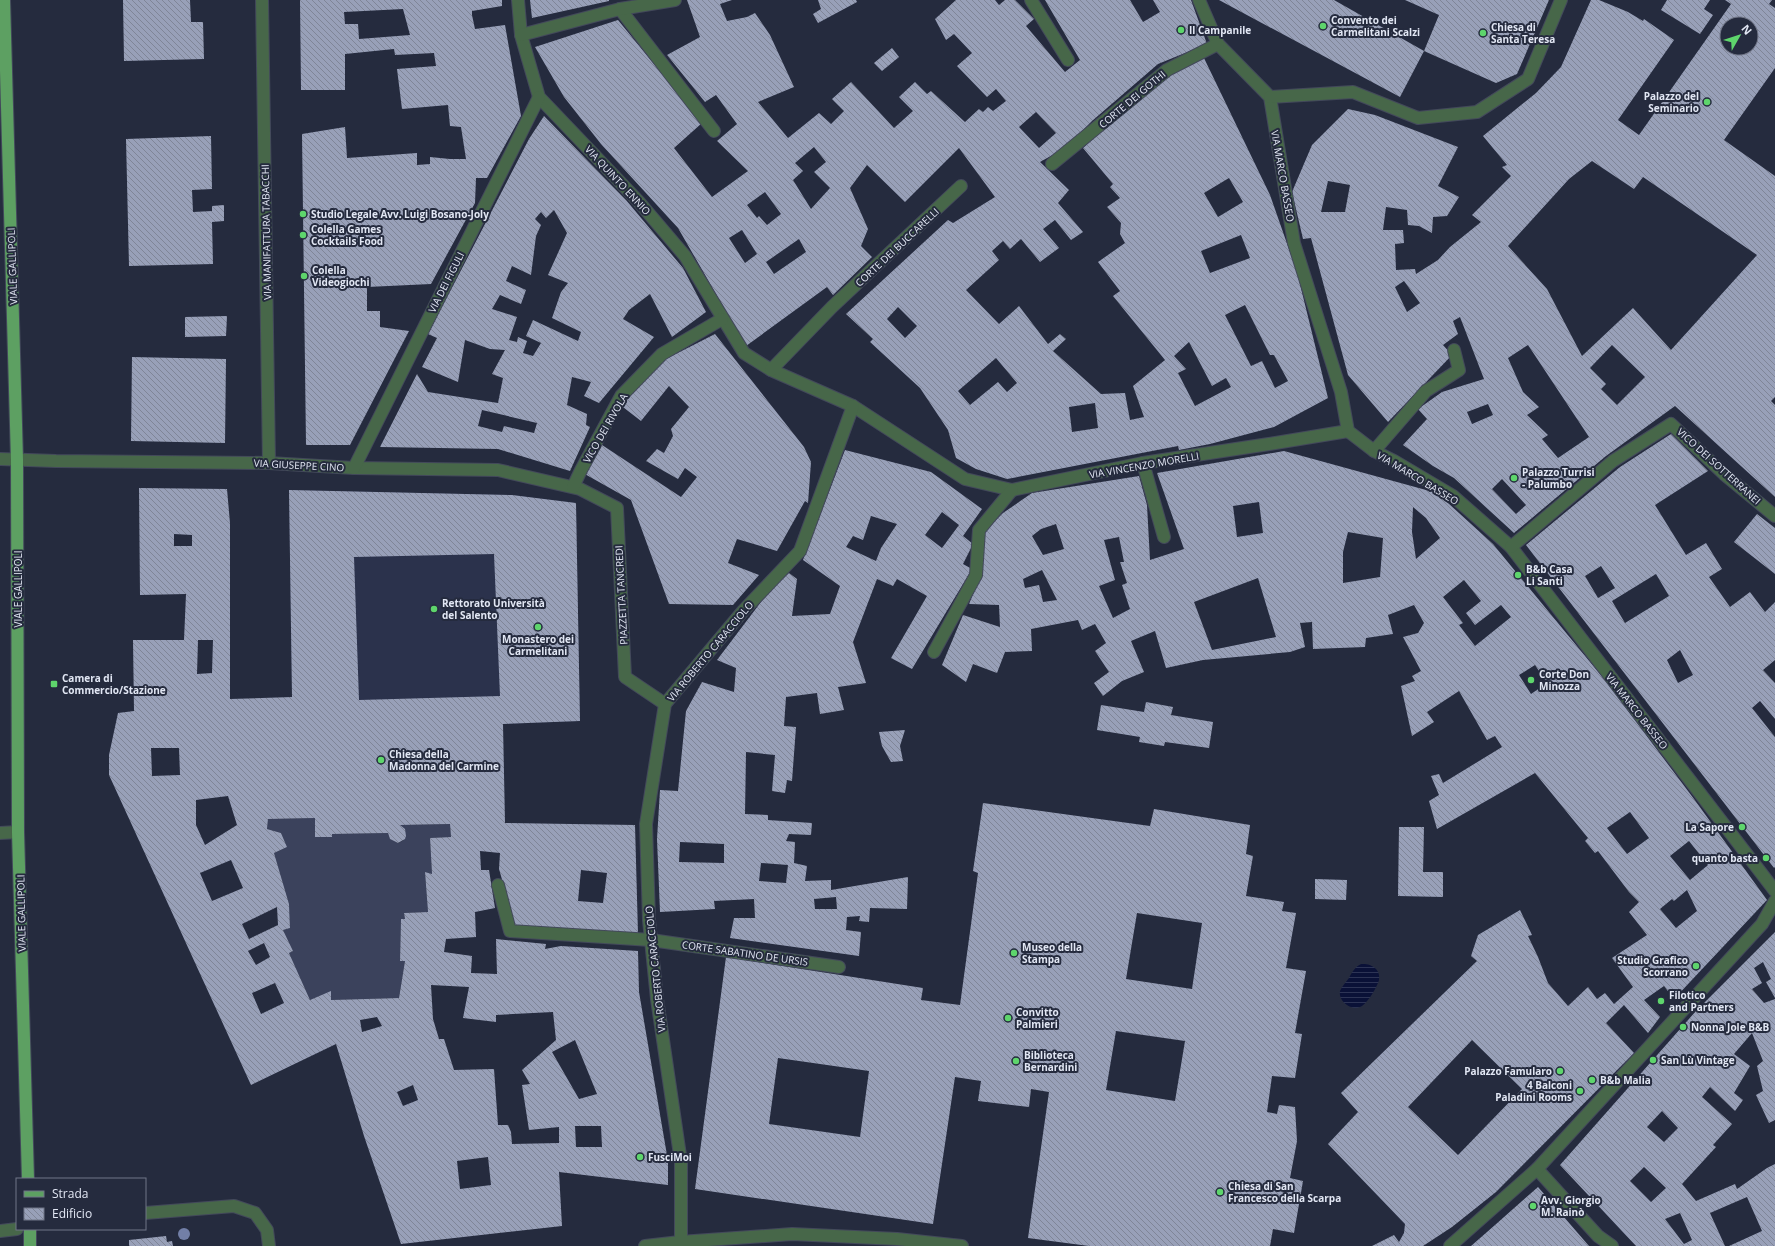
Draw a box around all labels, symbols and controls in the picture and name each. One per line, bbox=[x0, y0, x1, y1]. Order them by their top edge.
place label: Convento dei Carmelitani Scalzi bbox=[1331, 13, 1420, 39]
north arrow bbox=[1719, 16, 1759, 56]
place label: Chiesa di Santa Teresa bbox=[1491, 20, 1555, 46]
marker: Convento dei Carmelitani Scalzi bbox=[1318, 21, 1328, 31]
text: N bbox=[1739, 21, 1756, 38]
place label: Il Campanile bbox=[1189, 23, 1251, 37]
marker: Il Campanile bbox=[1176, 25, 1186, 35]
marker: Chiesa di Santa Teresa bbox=[1478, 28, 1488, 38]
street label: CORTE DEI GOTHI bbox=[1096, 67, 1168, 131]
place label: Palazzo del Seminario bbox=[1644, 89, 1699, 115]
marker: Palazzo del Seminario bbox=[1702, 97, 1712, 107]
street label: VIA MARCO BASSEO bbox=[1268, 129, 1298, 223]
street label: VIA QUINTO ENNIO bbox=[582, 142, 654, 218]
street label: VIA MANIFATTURA TABACCHI bbox=[258, 164, 274, 300]
street label: CORTE DEI BUCCARELLI bbox=[852, 204, 942, 290]
place label: Studio Legale Avv. Luigi Bosano-Joly bbox=[311, 207, 489, 221]
marker: Studio Legale Avv. Luigi Bosano-Joly bbox=[298, 209, 308, 219]
place label: Colella Games Cocktails Food bbox=[311, 222, 383, 248]
street label: VIALE GALLIPOLI bbox=[4, 227, 20, 305]
marker: Colella Games Cocktails Food bbox=[298, 230, 308, 240]
street label: VIA DEI FIGULI bbox=[425, 249, 467, 315]
place label: Colella Videogiochi bbox=[312, 263, 370, 289]
marker: Colella Videogiochi bbox=[299, 271, 309, 281]
street label: VICO DEI RIVOLA bbox=[579, 390, 631, 465]
street label: VICO DEI SOTTERRANEI bbox=[1674, 425, 1764, 507]
street label: VIA VINCENZO MORELLI bbox=[1088, 448, 1200, 482]
street label: VIA MARCO BASSEO bbox=[1375, 448, 1462, 508]
street label: VIA GIUSEPPE CINO bbox=[253, 456, 345, 474]
place label: Palazzo Turrisi - Palumbo bbox=[1522, 465, 1594, 491]
marker: Palazzo Turrisi - Palumbo bbox=[1509, 473, 1519, 483]
street label: PIAZZETTA TANCREDI bbox=[611, 545, 631, 645]
street label: VIALE GALLIPOLI bbox=[11, 550, 25, 628]
place label: B&b Casa Li Santi bbox=[1526, 562, 1573, 588]
marker: B&b Casa Li Santi bbox=[1513, 570, 1523, 580]
place label: Rettorato Università del Salento bbox=[442, 596, 545, 622]
street label: VIA ROBERTO CARACCIOLO bbox=[664, 598, 756, 704]
marker: Rettorato Università del Salento bbox=[429, 604, 439, 614]
marker: Monastero dei Carmelitani bbox=[533, 622, 543, 632]
place label: Monastero dei Carmelitani bbox=[502, 632, 574, 658]
place label: Corte Don Minozza bbox=[1539, 667, 1589, 693]
street label: VIA MARCO BASSEO bbox=[1603, 670, 1671, 752]
place label: Camera di Commercio/Stazione bbox=[62, 671, 166, 697]
marker: Corte Don Minozza bbox=[1526, 675, 1536, 685]
marker: Camera di Commercio/Stazione bbox=[49, 679, 59, 689]
place label: Chiesa della Madonna del Carmine bbox=[389, 747, 499, 773]
marker: Chiesa della Madonna del Carmine bbox=[376, 755, 386, 765]
place label: La Sapore bbox=[1685, 820, 1734, 834]
marker: La Sapore bbox=[1737, 822, 1747, 832]
place label: quanto basta bbox=[1692, 851, 1758, 865]
marker: quanto basta bbox=[1761, 853, 1771, 863]
street label: VIALE GALLIPOLI bbox=[13, 874, 29, 952]
street label: VIA ROBERTO CARACCIOLO bbox=[641, 905, 669, 1033]
street label: CORTE SABATINO DE URSIS bbox=[681, 937, 809, 969]
place label: Museo della Stampa bbox=[1022, 940, 1082, 966]
marker: Museo della Stampa bbox=[1009, 948, 1019, 958]
place label: Studio Grafico Scorrano bbox=[1617, 953, 1688, 979]
marker: Studio Grafico Scorrano bbox=[1691, 961, 1701, 971]
place label: Filotico and Partners bbox=[1669, 988, 1734, 1014]
marker: Filotico and Partners bbox=[1656, 996, 1666, 1006]
place label: Convitto Palmieri bbox=[1016, 1005, 1059, 1031]
marker: Convitto Palmieri bbox=[1003, 1013, 1013, 1023]
place label: Nonna Jole B&B bbox=[1691, 1020, 1769, 1034]
marker: Nonna Jole B&B bbox=[1678, 1022, 1688, 1032]
place label: Biblioteca Bernardini bbox=[1024, 1048, 1077, 1074]
place label: San Lù Vintage bbox=[1661, 1053, 1735, 1067]
marker: San Lù Vintage bbox=[1648, 1055, 1658, 1065]
marker: Biblioteca Bernardini bbox=[1011, 1056, 1021, 1066]
place label: Palazzo Famularo bbox=[1464, 1064, 1552, 1078]
marker: Palazzo Famularo bbox=[1555, 1066, 1565, 1076]
place label: B&b Malia bbox=[1600, 1073, 1651, 1087]
marker: B&b Malia bbox=[1587, 1075, 1597, 1085]
place label: 4 Balconi Paladini Rooms bbox=[1495, 1078, 1572, 1104]
marker: 4 Balconi Paladini Rooms bbox=[1575, 1086, 1585, 1096]
place label: FusciMoi bbox=[648, 1150, 692, 1164]
marker: FusciMoi bbox=[635, 1152, 645, 1162]
legend bbox=[16, 1178, 146, 1230]
place label: Chiesa di San Francesco della Scarpa bbox=[1228, 1179, 1341, 1205]
text: Strada bbox=[52, 1185, 88, 1202]
marker: Chiesa di San Francesco della Scarpa bbox=[1215, 1187, 1225, 1197]
place label: Avv. Giorgio M. Rainò bbox=[1541, 1193, 1601, 1219]
marker: Avv. Giorgio M. Rainò bbox=[1528, 1201, 1538, 1211]
text: Edificio bbox=[52, 1205, 92, 1222]

